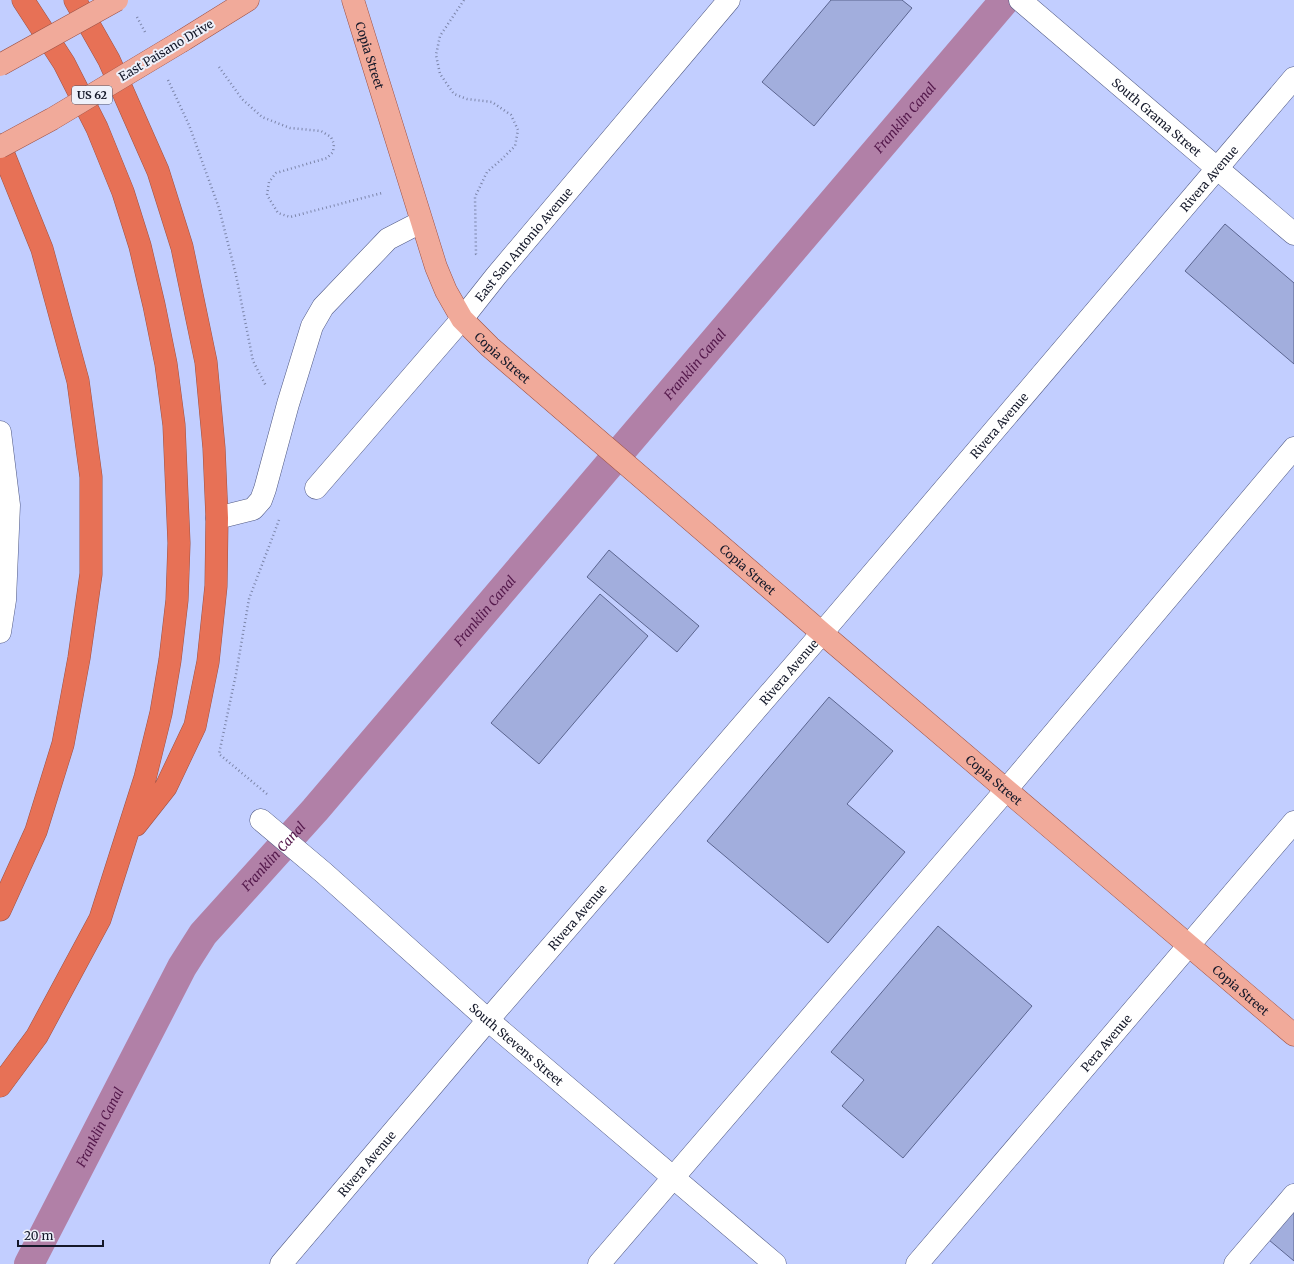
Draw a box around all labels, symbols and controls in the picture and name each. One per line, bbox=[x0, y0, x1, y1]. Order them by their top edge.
street label: East Paisano Drive bbox=[116, 16, 216, 84]
street label: Copia Street bbox=[353, 20, 388, 91]
street label: South Grama Street bbox=[1109, 75, 1205, 159]
water label: Franklin Canal bbox=[869, 79, 940, 157]
road number: US 62 bbox=[72, 86, 112, 104]
street label: Rivera Avenue bbox=[1176, 142, 1241, 214]
street label: East San Antonio Avenue bbox=[471, 184, 575, 304]
water label: Franklin Canal bbox=[659, 325, 730, 404]
street label: Copia Street bbox=[472, 329, 534, 386]
street label: Rivera Avenue bbox=[967, 389, 1031, 461]
street label: Copia Street bbox=[717, 541, 780, 598]
water label: Franklin Canal bbox=[449, 572, 520, 650]
street label: Rivera Avenue bbox=[756, 636, 821, 708]
street label: Copia Street bbox=[963, 751, 1026, 808]
water label: Franklin Canal bbox=[237, 818, 309, 895]
street label: Rivera Avenue bbox=[544, 881, 609, 953]
street label: Copia Street bbox=[1210, 962, 1273, 1018]
street label: South Stevens Street bbox=[467, 1000, 567, 1089]
street label: Pera Avenue bbox=[1077, 1011, 1134, 1074]
water label: Franklin Canal bbox=[71, 1084, 127, 1171]
street label: Rivera Avenue bbox=[334, 1127, 399, 1199]
scale bar bbox=[18, 1222, 103, 1248]
text: 20 m bbox=[24, 1228, 53, 1243]

